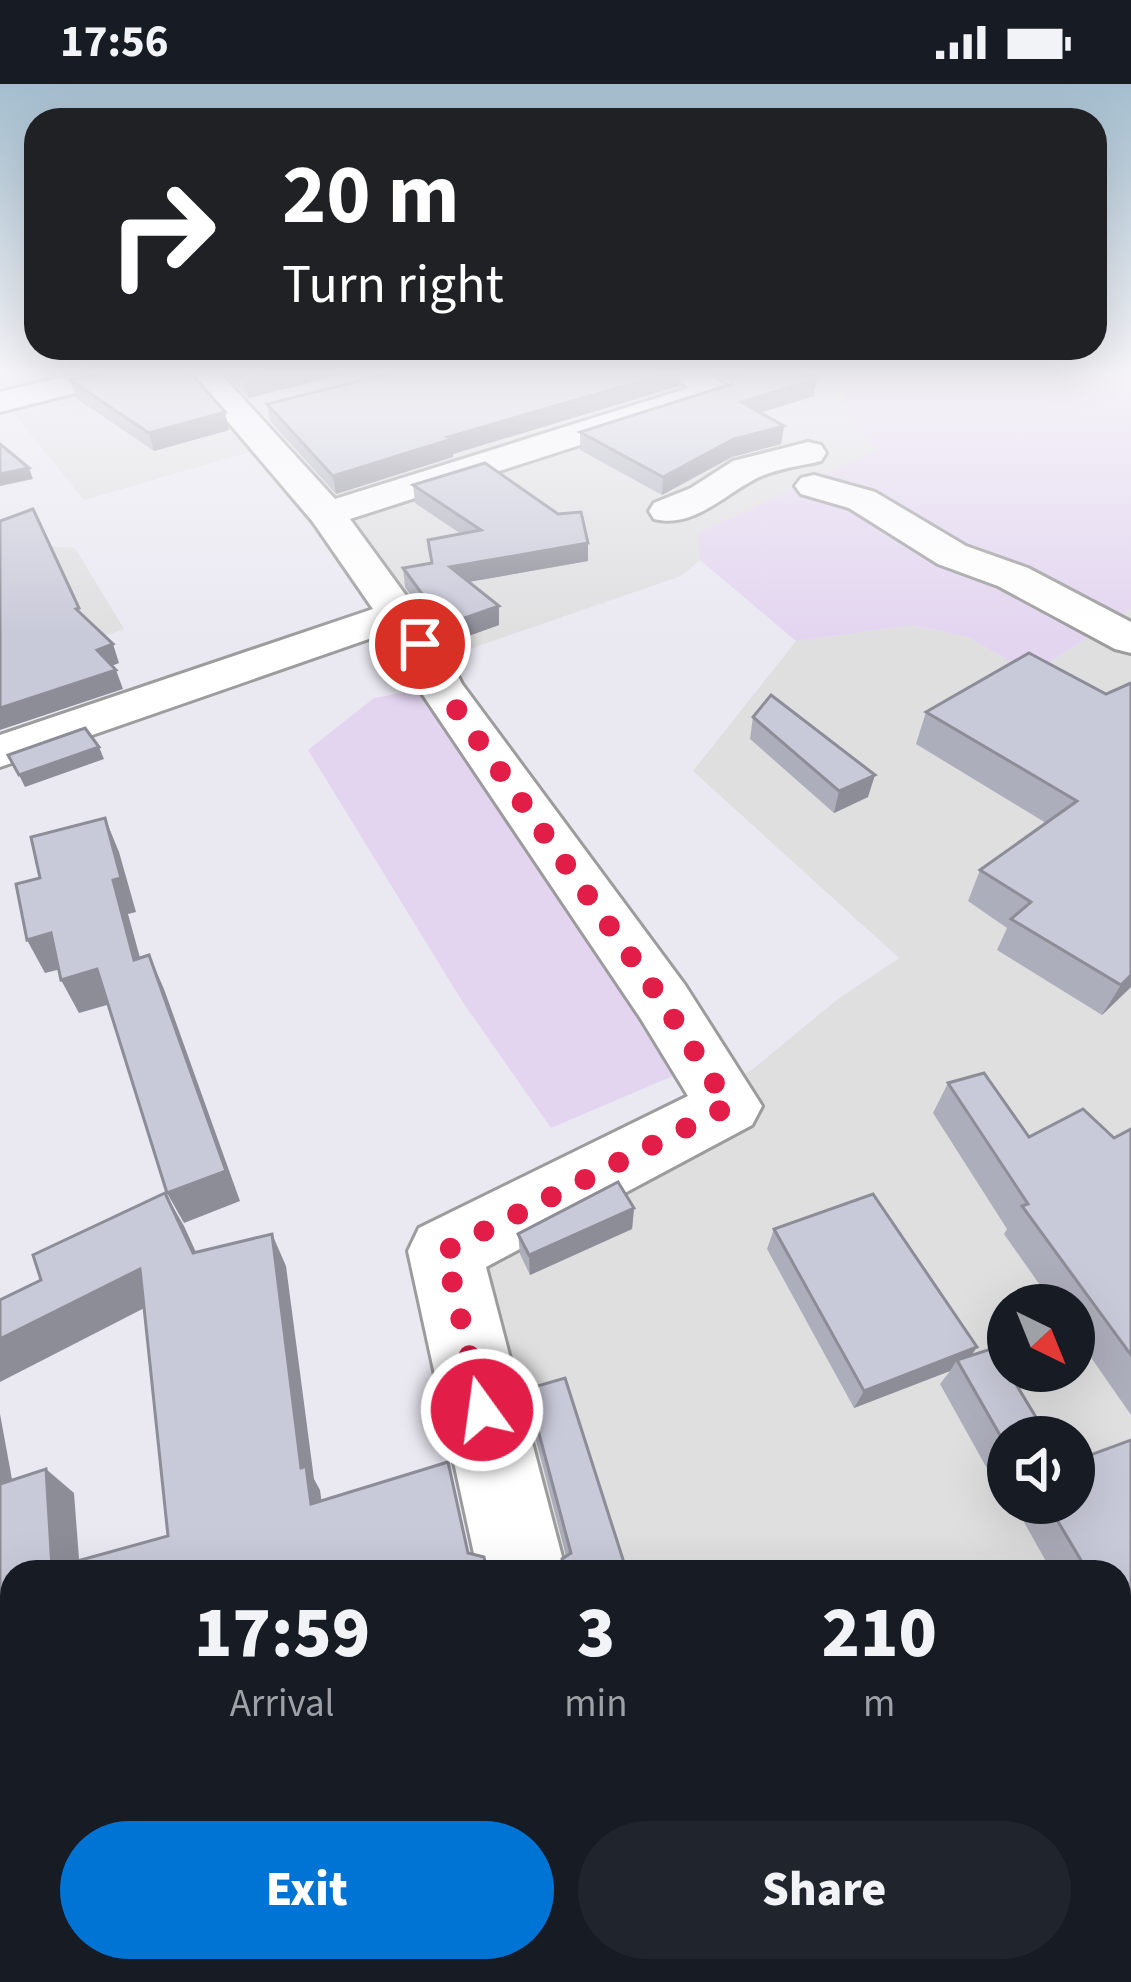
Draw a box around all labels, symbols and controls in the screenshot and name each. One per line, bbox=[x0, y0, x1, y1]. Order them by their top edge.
text: 17:56 bbox=[60, 10, 169, 74]
text: 20 m bbox=[282, 136, 460, 256]
icon: right bbox=[84, 156, 240, 312]
text: Turn right bbox=[282, 247, 504, 324]
pin bbox=[369, 593, 471, 695]
icon: arrive bbox=[387, 611, 453, 677]
north arrow bbox=[987, 1284, 1095, 1392]
map controls bbox=[987, 1284, 1095, 1524]
position arrow bbox=[419, 1347, 545, 1473]
button: sound bbox=[987, 1416, 1095, 1524]
text: 17:59 bbox=[194, 1582, 370, 1685]
text: 3 bbox=[577, 1582, 615, 1685]
text: 210 bbox=[822, 1582, 937, 1685]
text: Arrival bbox=[230, 1676, 335, 1732]
text: min bbox=[564, 1676, 628, 1732]
text: m bbox=[863, 1676, 895, 1732]
button: Exit bbox=[60, 1821, 554, 1959]
button: Share bbox=[578, 1821, 1071, 1959]

